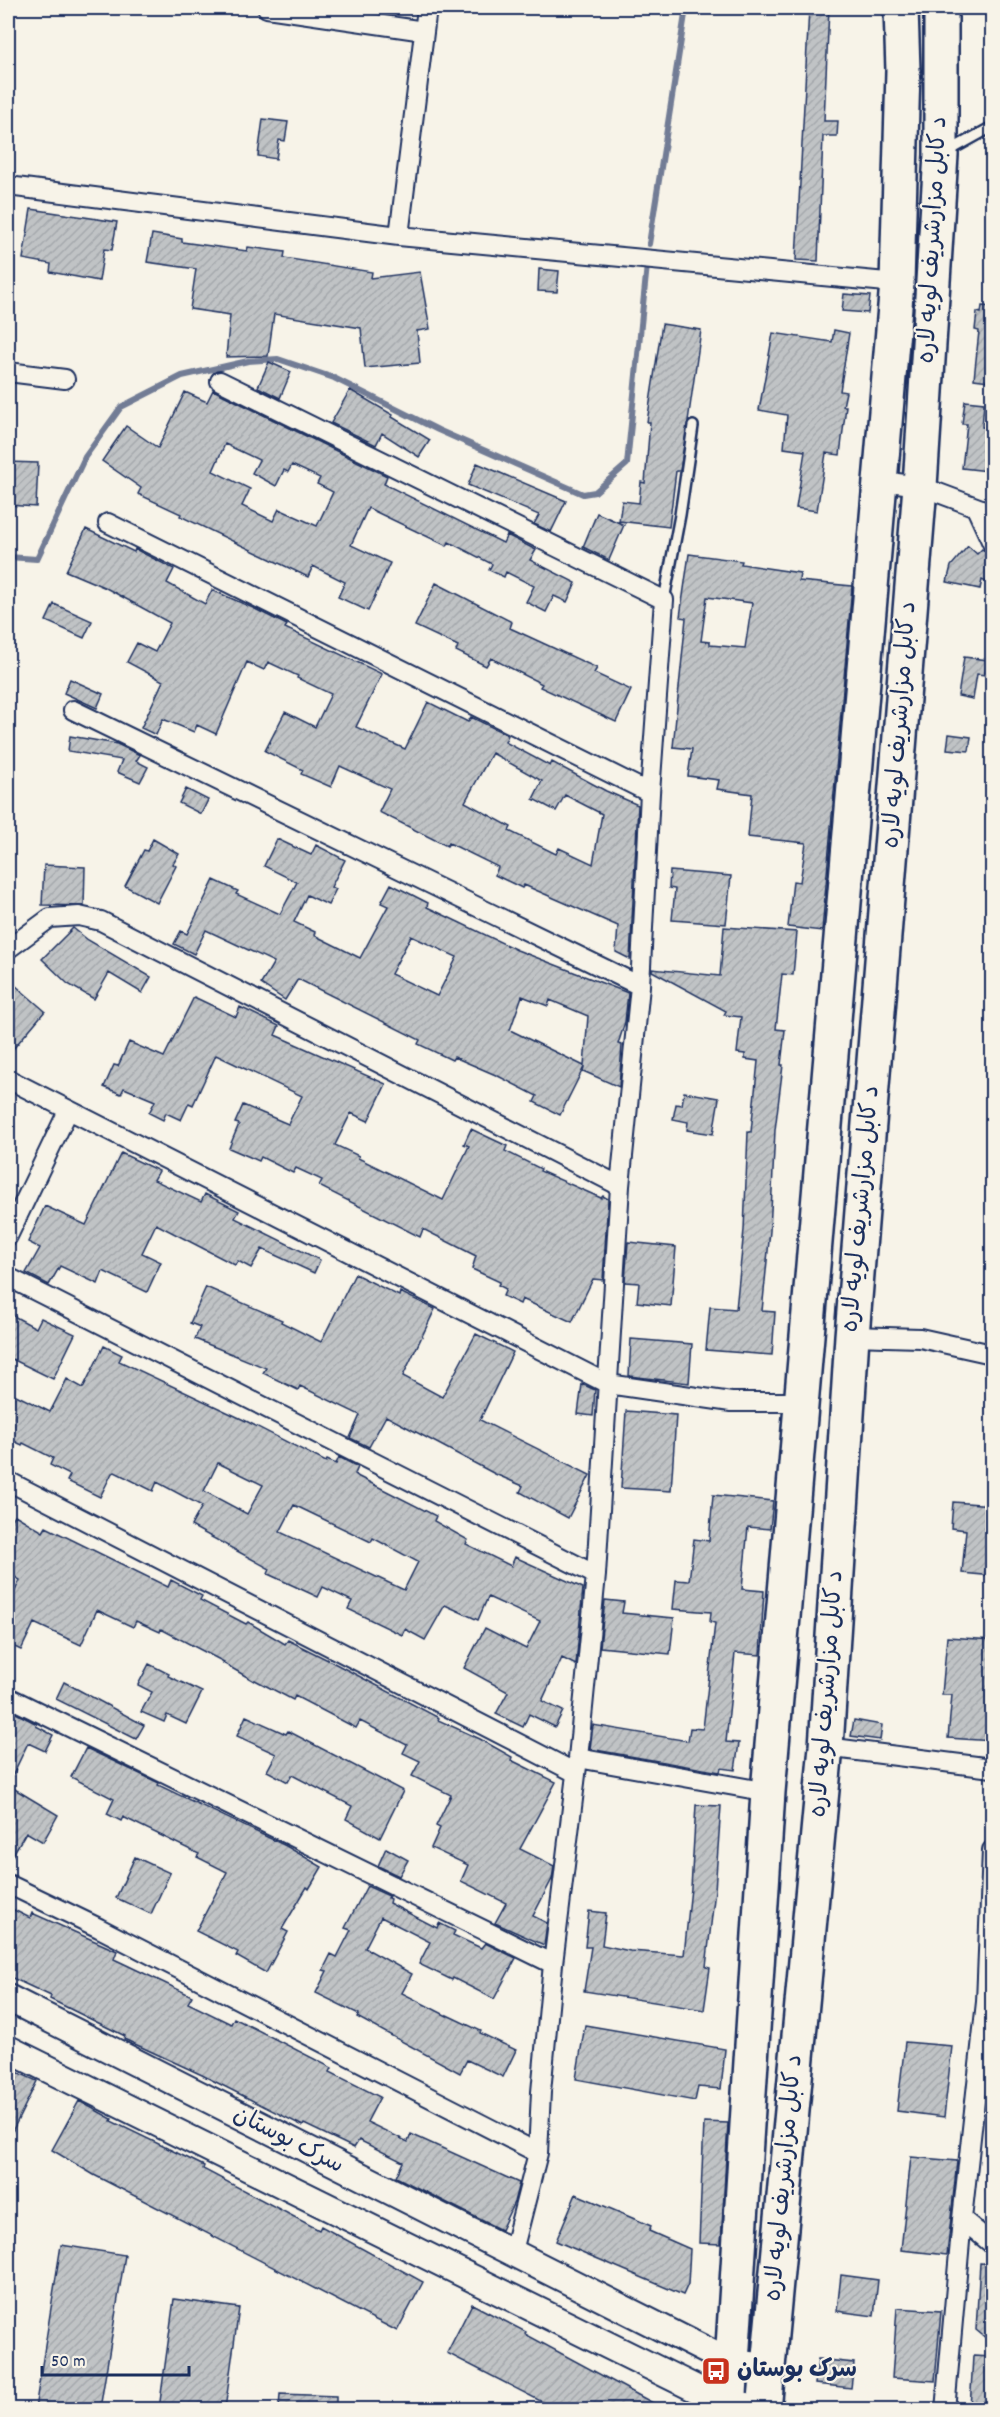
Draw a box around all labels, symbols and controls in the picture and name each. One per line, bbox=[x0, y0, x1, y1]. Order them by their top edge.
street label: د کابل مزارشریف لویه لاره bbox=[911, 116, 957, 364]
street label: د کابل مزارشریف لویه لاره bbox=[875, 600, 927, 850]
street label: د کابل مزارشریف لویه لاره bbox=[834, 1084, 890, 1334]
street label: د کابل مزارشریف لویه لاره bbox=[802, 1569, 854, 1819]
street label: د کابل مزارشریف لویه لاره bbox=[757, 2053, 813, 2303]
street label: سرک بوستان bbox=[227, 2099, 349, 2183]
scale bar bbox=[42, 2339, 189, 2377]
text: 50 m bbox=[51, 2350, 86, 2375]
place label: سرک بوستان bbox=[737, 2354, 857, 2388]
bus stop icon: سرک بوستان bbox=[700, 2355, 732, 2387]

